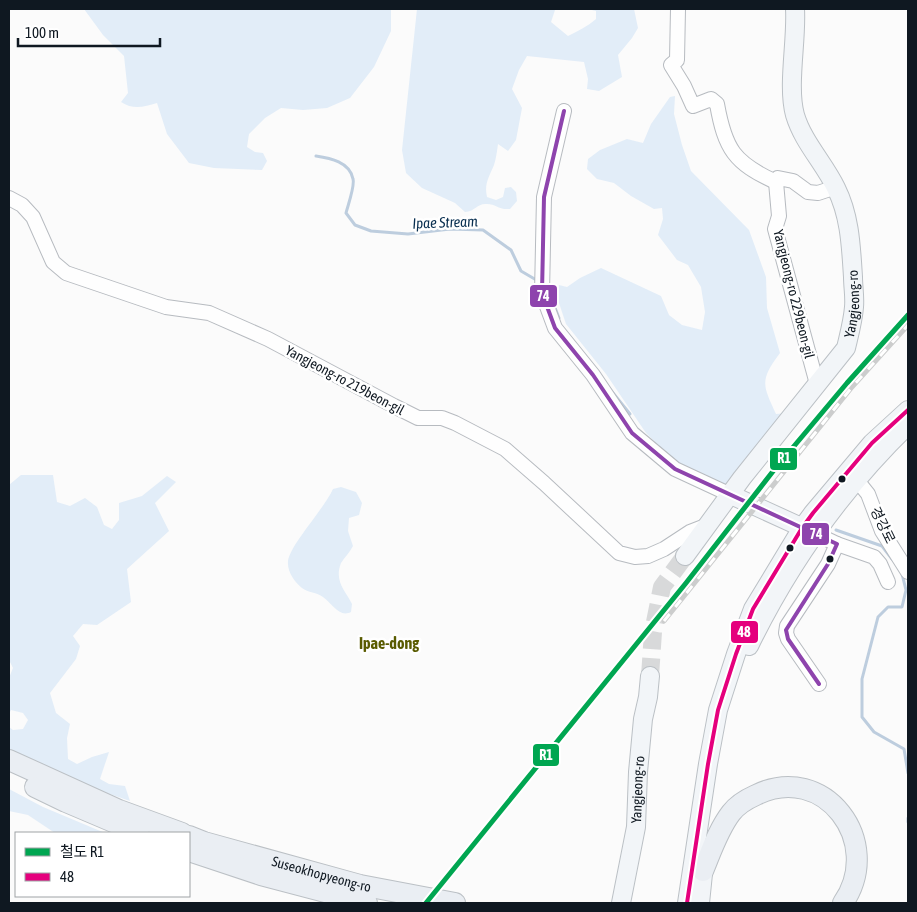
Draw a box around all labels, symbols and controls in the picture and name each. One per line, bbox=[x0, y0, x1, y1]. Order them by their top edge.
scale bar bbox=[18, 15, 160, 47]
text: 100 m bbox=[25, 24, 59, 41]
water label: Ipae Stream bbox=[412, 212, 478, 232]
street label: Yangjeong-ro 229beon-gil bbox=[770, 228, 818, 360]
street label: Yangjeong-ro bbox=[841, 269, 862, 339]
line badge: 74 bbox=[529, 284, 558, 308]
text: 74 bbox=[536, 288, 550, 304]
street label: Yangjeong-ro 219beon-gil bbox=[283, 342, 407, 418]
line badge: R1 bbox=[769, 447, 798, 471]
text: R1 bbox=[777, 450, 791, 466]
unlabelled marker bbox=[837, 474, 847, 484]
street label: 경강로 bbox=[867, 504, 899, 546]
line badge: 74 bbox=[801, 522, 830, 546]
text: 74 bbox=[809, 526, 823, 542]
unlabelled marker bbox=[785, 543, 795, 553]
unlabelled marker bbox=[825, 554, 835, 564]
line badge: 48 bbox=[730, 620, 759, 644]
text: 48 bbox=[736, 624, 751, 640]
district label: Ipae-dong bbox=[359, 634, 419, 652]
line badge: R1 bbox=[532, 743, 560, 767]
text: R1 bbox=[539, 747, 553, 763]
street label: Yangjeong-ro bbox=[628, 755, 648, 824]
legend bbox=[15, 832, 190, 897]
text: 철도 R1 bbox=[60, 843, 104, 860]
street label: Suseokhopyeong-ro bbox=[270, 853, 372, 895]
text: 48 bbox=[60, 868, 74, 885]

